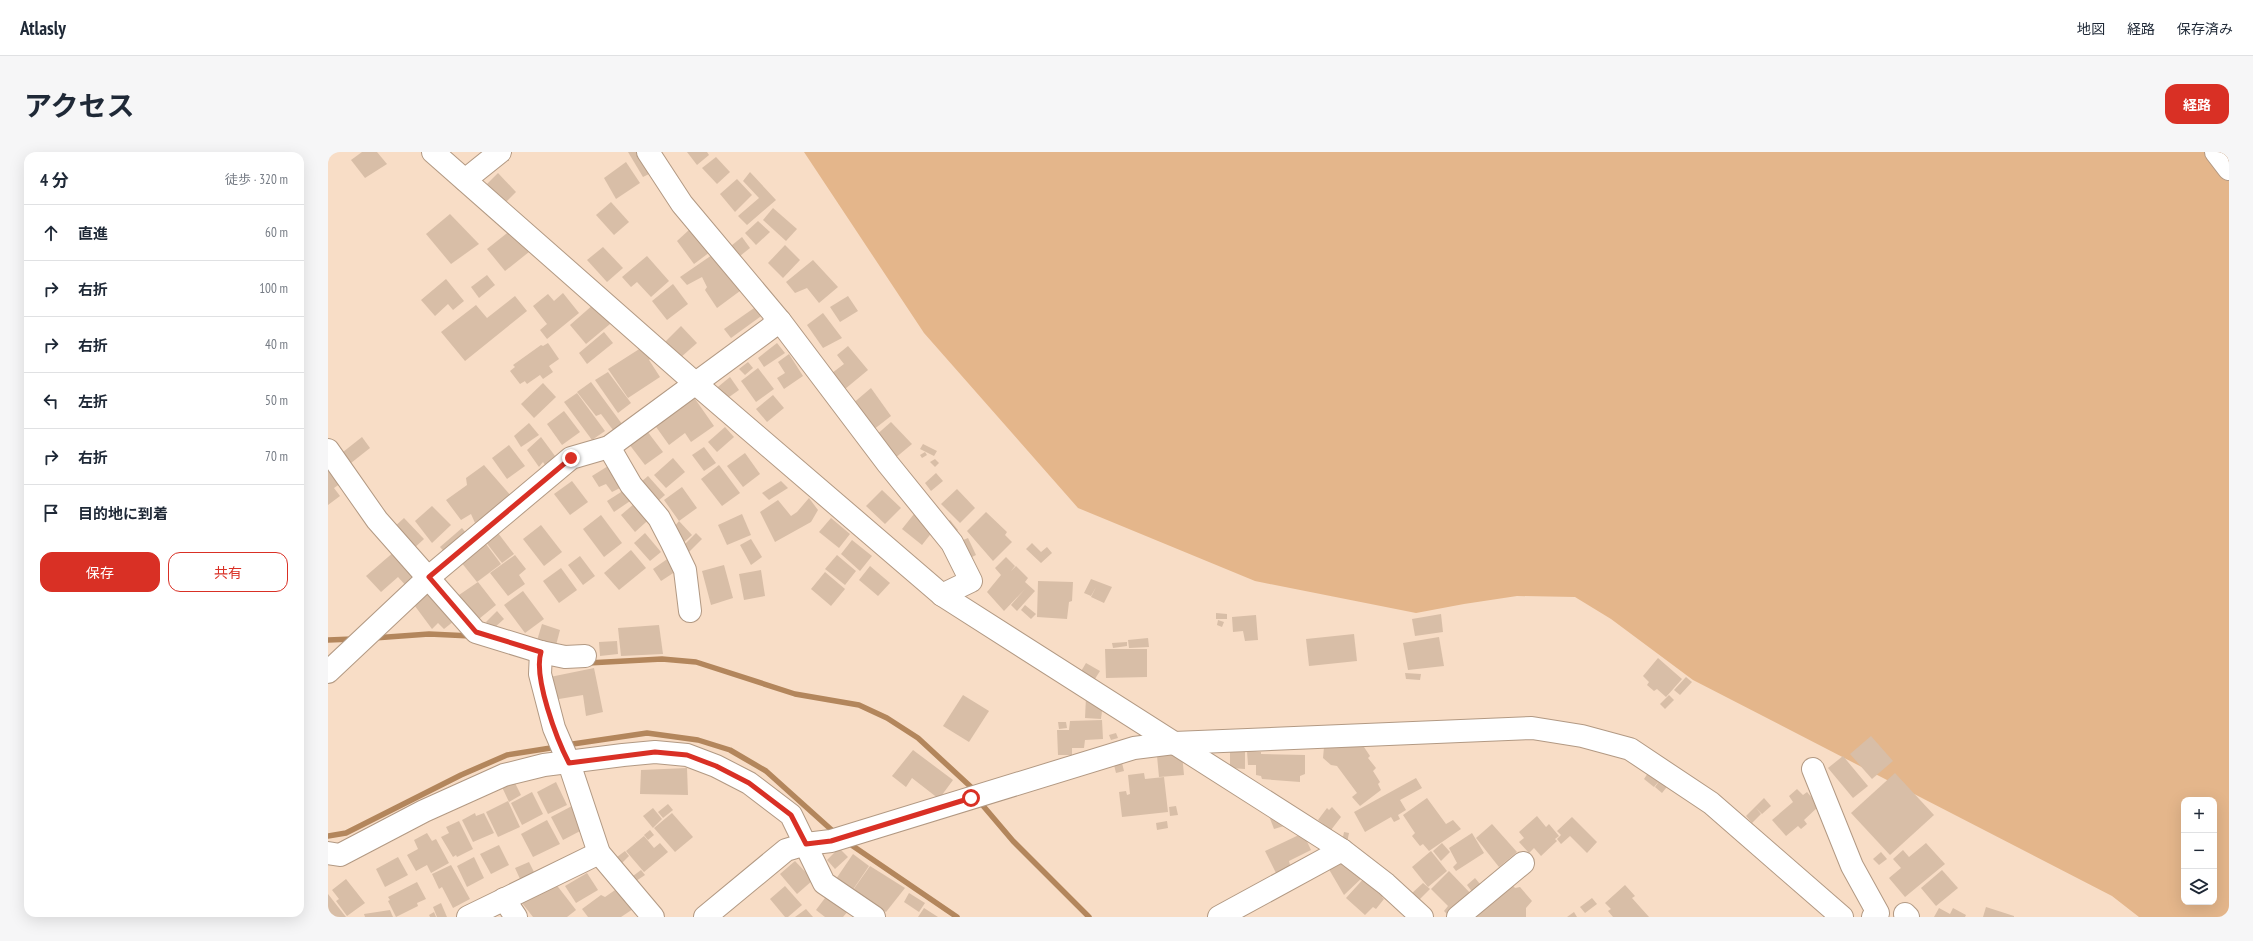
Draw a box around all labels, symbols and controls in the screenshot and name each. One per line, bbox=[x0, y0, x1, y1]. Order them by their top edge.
text: Atlasly bbox=[20, 16, 66, 40]
text: 地図 bbox=[2077, 20, 2105, 38]
text: 経路 bbox=[2127, 20, 2155, 38]
text: 保存済み bbox=[2177, 20, 2233, 38]
button: 経路 bbox=[2165, 84, 2229, 124]
text: アクセス bbox=[24, 87, 135, 124]
text: 4 分 bbox=[40, 169, 69, 191]
text: 徒歩 · 320 m bbox=[225, 171, 288, 188]
icon: ahead bbox=[40, 222, 62, 244]
text: 直進 bbox=[78, 224, 108, 243]
text: 60 m bbox=[265, 224, 288, 241]
icon: right bbox=[40, 278, 62, 300]
text: 右折 bbox=[78, 280, 108, 299]
text: 100 m bbox=[259, 280, 288, 297]
icon: right bbox=[40, 334, 62, 356]
text: 右折 bbox=[78, 336, 108, 355]
text: 40 m bbox=[265, 336, 288, 353]
icon: left bbox=[40, 390, 62, 412]
text: 左折 bbox=[78, 392, 108, 411]
text: 50 m bbox=[265, 392, 288, 409]
icon: right bbox=[40, 446, 62, 468]
text: 右折 bbox=[78, 448, 108, 467]
text: 70 m bbox=[265, 448, 288, 465]
route end bbox=[562, 449, 580, 467]
icon: arrive bbox=[40, 502, 62, 524]
text: 目的地に到着 bbox=[78, 504, 168, 523]
button: 保存 bbox=[40, 552, 160, 592]
button: 共有 bbox=[168, 552, 288, 592]
route start bbox=[962, 789, 980, 807]
map controls bbox=[2181, 797, 2217, 905]
button: + bbox=[2181, 797, 2217, 833]
button: − bbox=[2181, 833, 2217, 869]
button: layers bbox=[2181, 869, 2217, 905]

